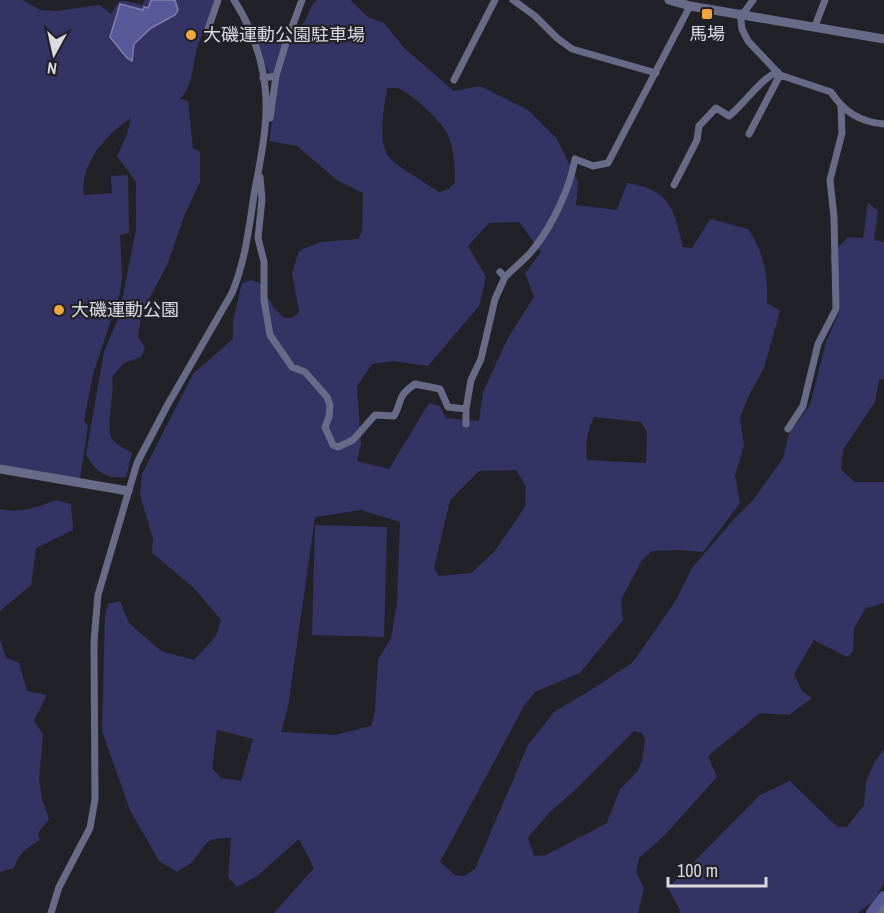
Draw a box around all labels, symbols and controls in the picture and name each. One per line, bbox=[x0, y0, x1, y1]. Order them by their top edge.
marker: 馬場 bbox=[700, 7, 714, 21]
place label: 馬場 bbox=[689, 21, 725, 46]
place label: 大磯運動公園駐車場 bbox=[203, 22, 365, 47]
north arrow bbox=[24, 24, 84, 84]
marker: 大磯運動公園駐車場 bbox=[184, 28, 198, 42]
text: N bbox=[46, 57, 58, 80]
place label: 大磯運動公園 bbox=[71, 297, 179, 322]
marker: 大磯運動公園 bbox=[52, 303, 66, 317]
scale bar bbox=[668, 850, 766, 888]
text: 100 m bbox=[677, 858, 718, 883]

